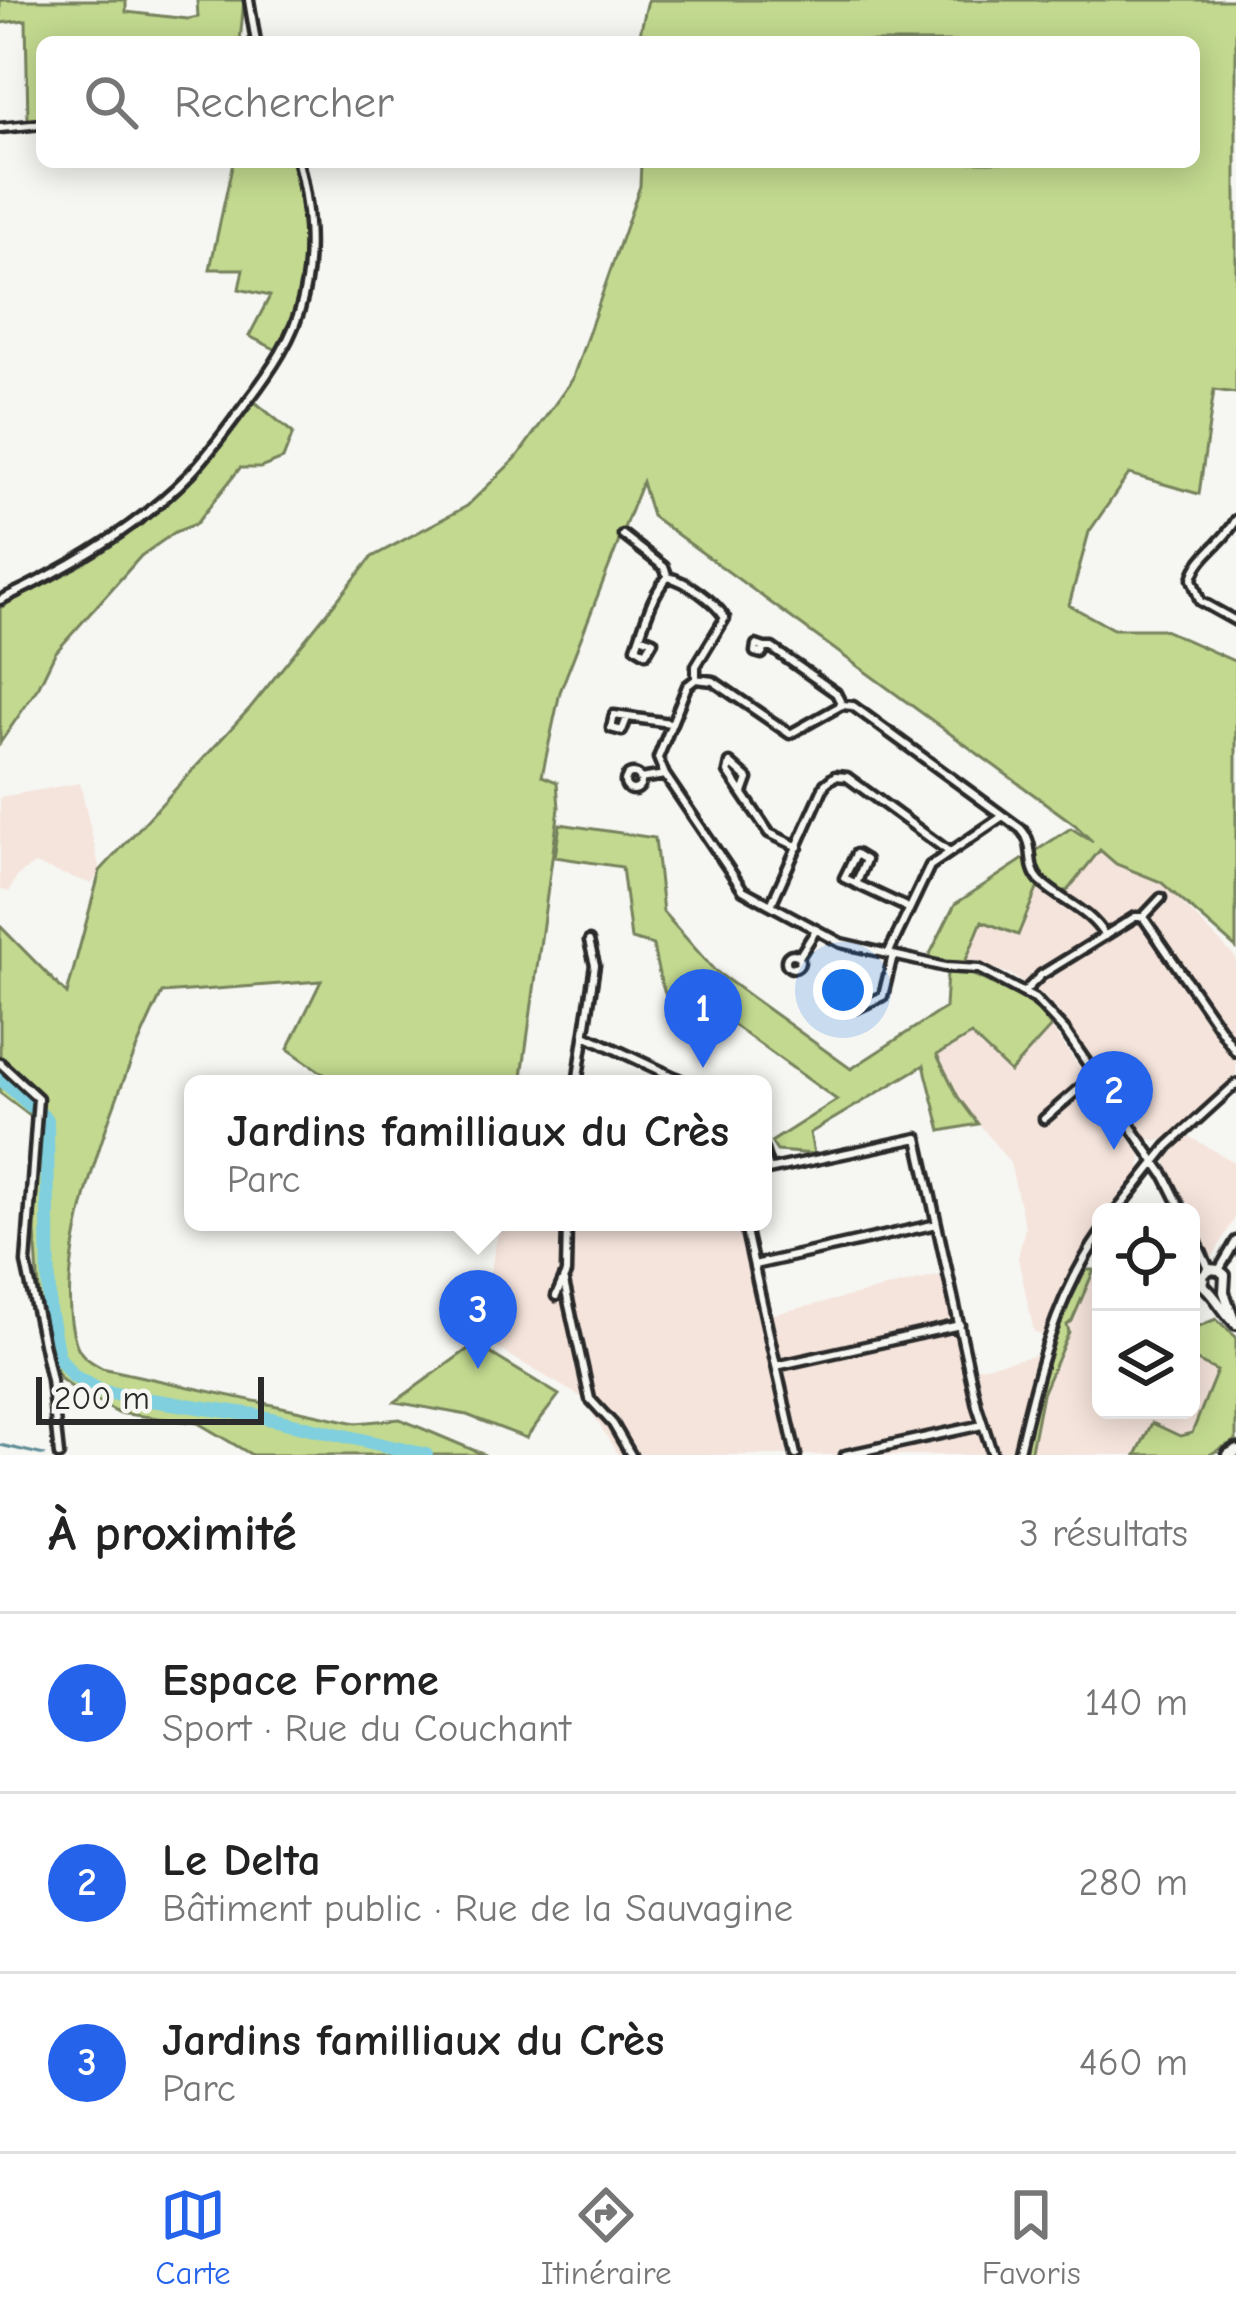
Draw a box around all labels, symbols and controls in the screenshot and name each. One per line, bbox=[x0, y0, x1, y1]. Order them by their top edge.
search box bbox=[36, 36, 1200, 168]
icon: search bbox=[78, 69, 144, 135]
text: Rechercher bbox=[174, 76, 394, 128]
your location bbox=[813, 960, 873, 1020]
pin: 1 bbox=[664, 969, 742, 1068]
pin: 2 bbox=[1075, 1051, 1153, 1150]
popup bbox=[184, 1075, 772, 1231]
text: Jardins familliaux du Crès bbox=[227, 1105, 729, 1157]
text: Parc bbox=[227, 1157, 300, 1202]
map controls bbox=[1092, 1203, 1200, 1419]
button: locate bbox=[1092, 1203, 1200, 1311]
pin: 3 bbox=[439, 1270, 517, 1369]
button: layers bbox=[1092, 1311, 1200, 1419]
scale bar bbox=[36, 1371, 264, 1424]
text: 200 m bbox=[54, 1379, 150, 1417]
text: À proximité bbox=[48, 1504, 297, 1563]
text: 3 résultats bbox=[1019, 1511, 1188, 1556]
text: Espace Forme bbox=[162, 1654, 439, 1706]
text: 1 bbox=[79, 1680, 95, 1725]
text: 140 m bbox=[1085, 1680, 1188, 1725]
text: Sport · Rue du Couchant bbox=[162, 1706, 571, 1751]
text: Le Delta bbox=[162, 1834, 321, 1886]
text: 2 bbox=[77, 1860, 97, 1905]
text: 280 m bbox=[1078, 1860, 1188, 1905]
text: Bâtiment public · Rue de la Sauvagine bbox=[162, 1886, 793, 1931]
text: Jardins familliaux du Crès bbox=[162, 2014, 664, 2066]
text: 3 bbox=[77, 2040, 97, 2085]
text: 460 m bbox=[1079, 2040, 1188, 2085]
text: Parc bbox=[162, 2066, 235, 2111]
tab: Carte bbox=[155, 2182, 231, 2292]
tab: Itinéraire bbox=[541, 2182, 671, 2292]
tab: Favoris bbox=[982, 2182, 1081, 2292]

